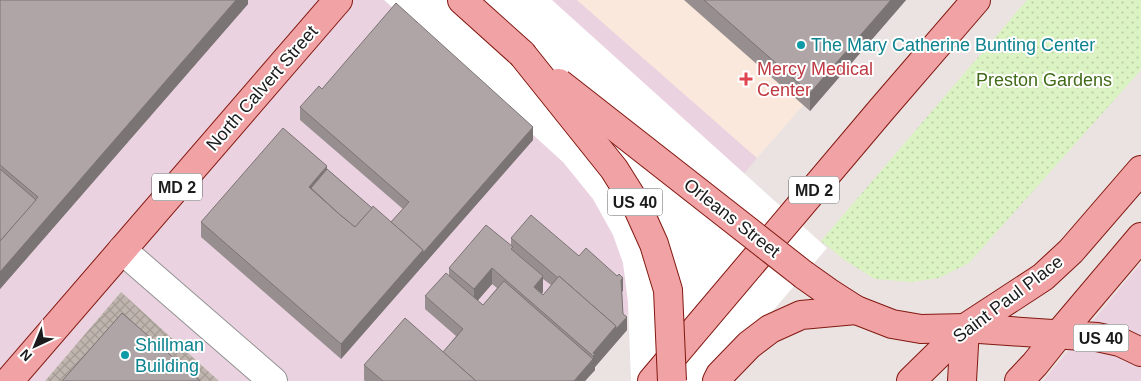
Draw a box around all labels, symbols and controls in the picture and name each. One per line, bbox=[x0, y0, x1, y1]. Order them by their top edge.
street label: North Calvert Street bbox=[202, 21, 322, 155]
place label: The Mary Catherine Bunting Center bbox=[811, 35, 1095, 55]
marker: The Mary Catherine Bunting Center bbox=[795, 39, 807, 51]
place label: Mercy Medical Center bbox=[757, 59, 873, 100]
park label: Preston Gardens bbox=[976, 70, 1112, 90]
marker: Mercy Medical Center bbox=[739, 72, 753, 86]
road number: MD 2 bbox=[152, 173, 202, 200]
street label: Orleans Street bbox=[680, 174, 784, 262]
road number: MD 2 bbox=[789, 176, 839, 204]
road number: US 40 bbox=[608, 188, 662, 216]
street label: Saint Paul Place bbox=[949, 251, 1067, 347]
north arrow bbox=[10, 321, 60, 371]
road number: US 40 bbox=[1074, 324, 1128, 352]
place label: Shillman Building bbox=[135, 335, 204, 376]
text: N bbox=[17, 346, 35, 365]
marker: Shillman Building bbox=[119, 349, 131, 361]

